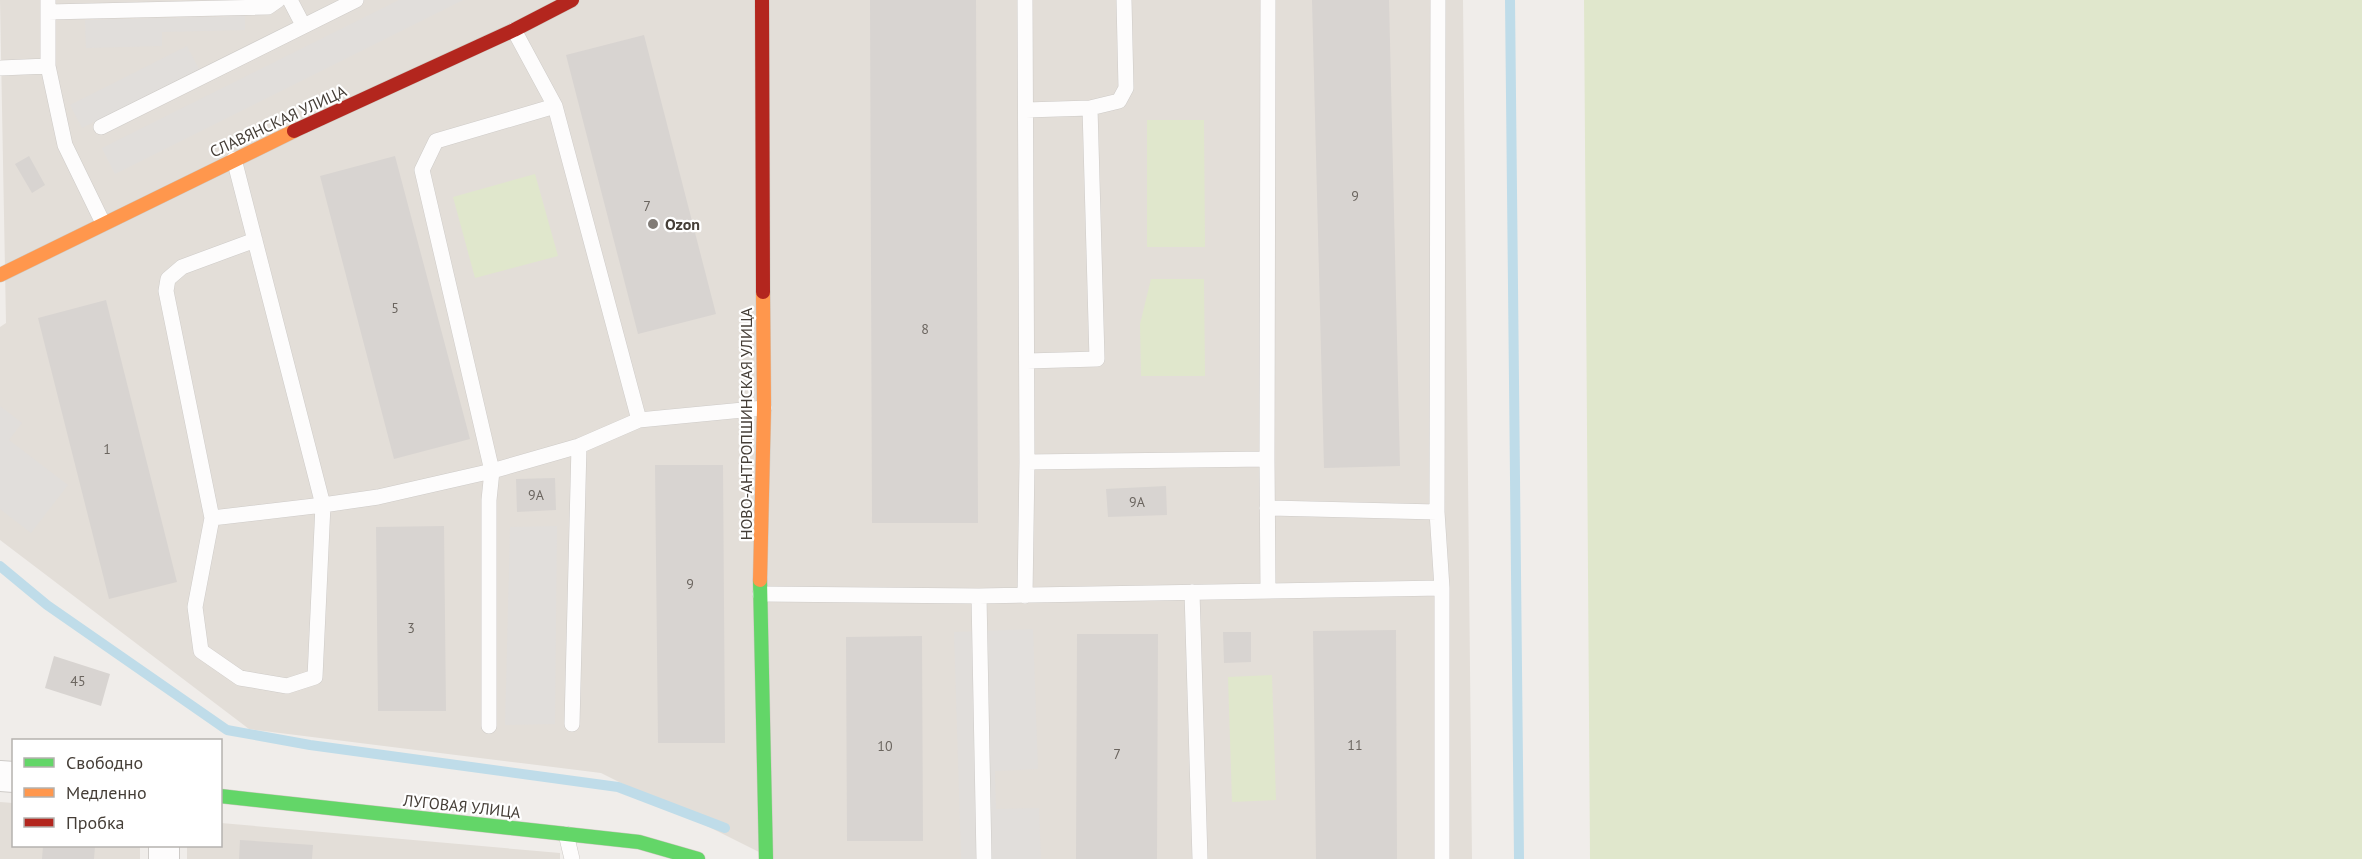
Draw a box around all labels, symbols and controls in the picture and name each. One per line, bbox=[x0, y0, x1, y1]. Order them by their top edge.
street label: СЛАВЯНСКАЯ УЛИЦА bbox=[207, 80, 350, 161]
house number: 9 bbox=[1351, 187, 1359, 205]
house number: 7 bbox=[643, 197, 651, 215]
place label: Ozon bbox=[665, 214, 700, 234]
marker: Ozon bbox=[646, 217, 660, 231]
house number: 5 bbox=[391, 299, 399, 317]
street label: НОВО-АНТРОПШИНСКАЯ УЛИЦА bbox=[736, 307, 756, 540]
house number: 8 bbox=[921, 320, 929, 338]
house number: 1 bbox=[103, 440, 111, 458]
house number: 9А bbox=[528, 486, 545, 504]
house number: 9А bbox=[1129, 493, 1146, 511]
house number: 9 bbox=[686, 575, 694, 593]
house number: 3 bbox=[407, 619, 415, 637]
house number: 45 bbox=[70, 672, 86, 690]
house number: 11 bbox=[1347, 736, 1363, 754]
house number: 10 bbox=[877, 737, 893, 755]
legend bbox=[12, 739, 222, 847]
house number: 7 bbox=[1113, 745, 1121, 763]
text: Свободно bbox=[66, 751, 143, 774]
text: Медленно bbox=[66, 781, 147, 804]
street label: ЛУГОВАЯ УЛИЦА bbox=[401, 790, 522, 822]
text: Пробка bbox=[66, 811, 124, 834]

